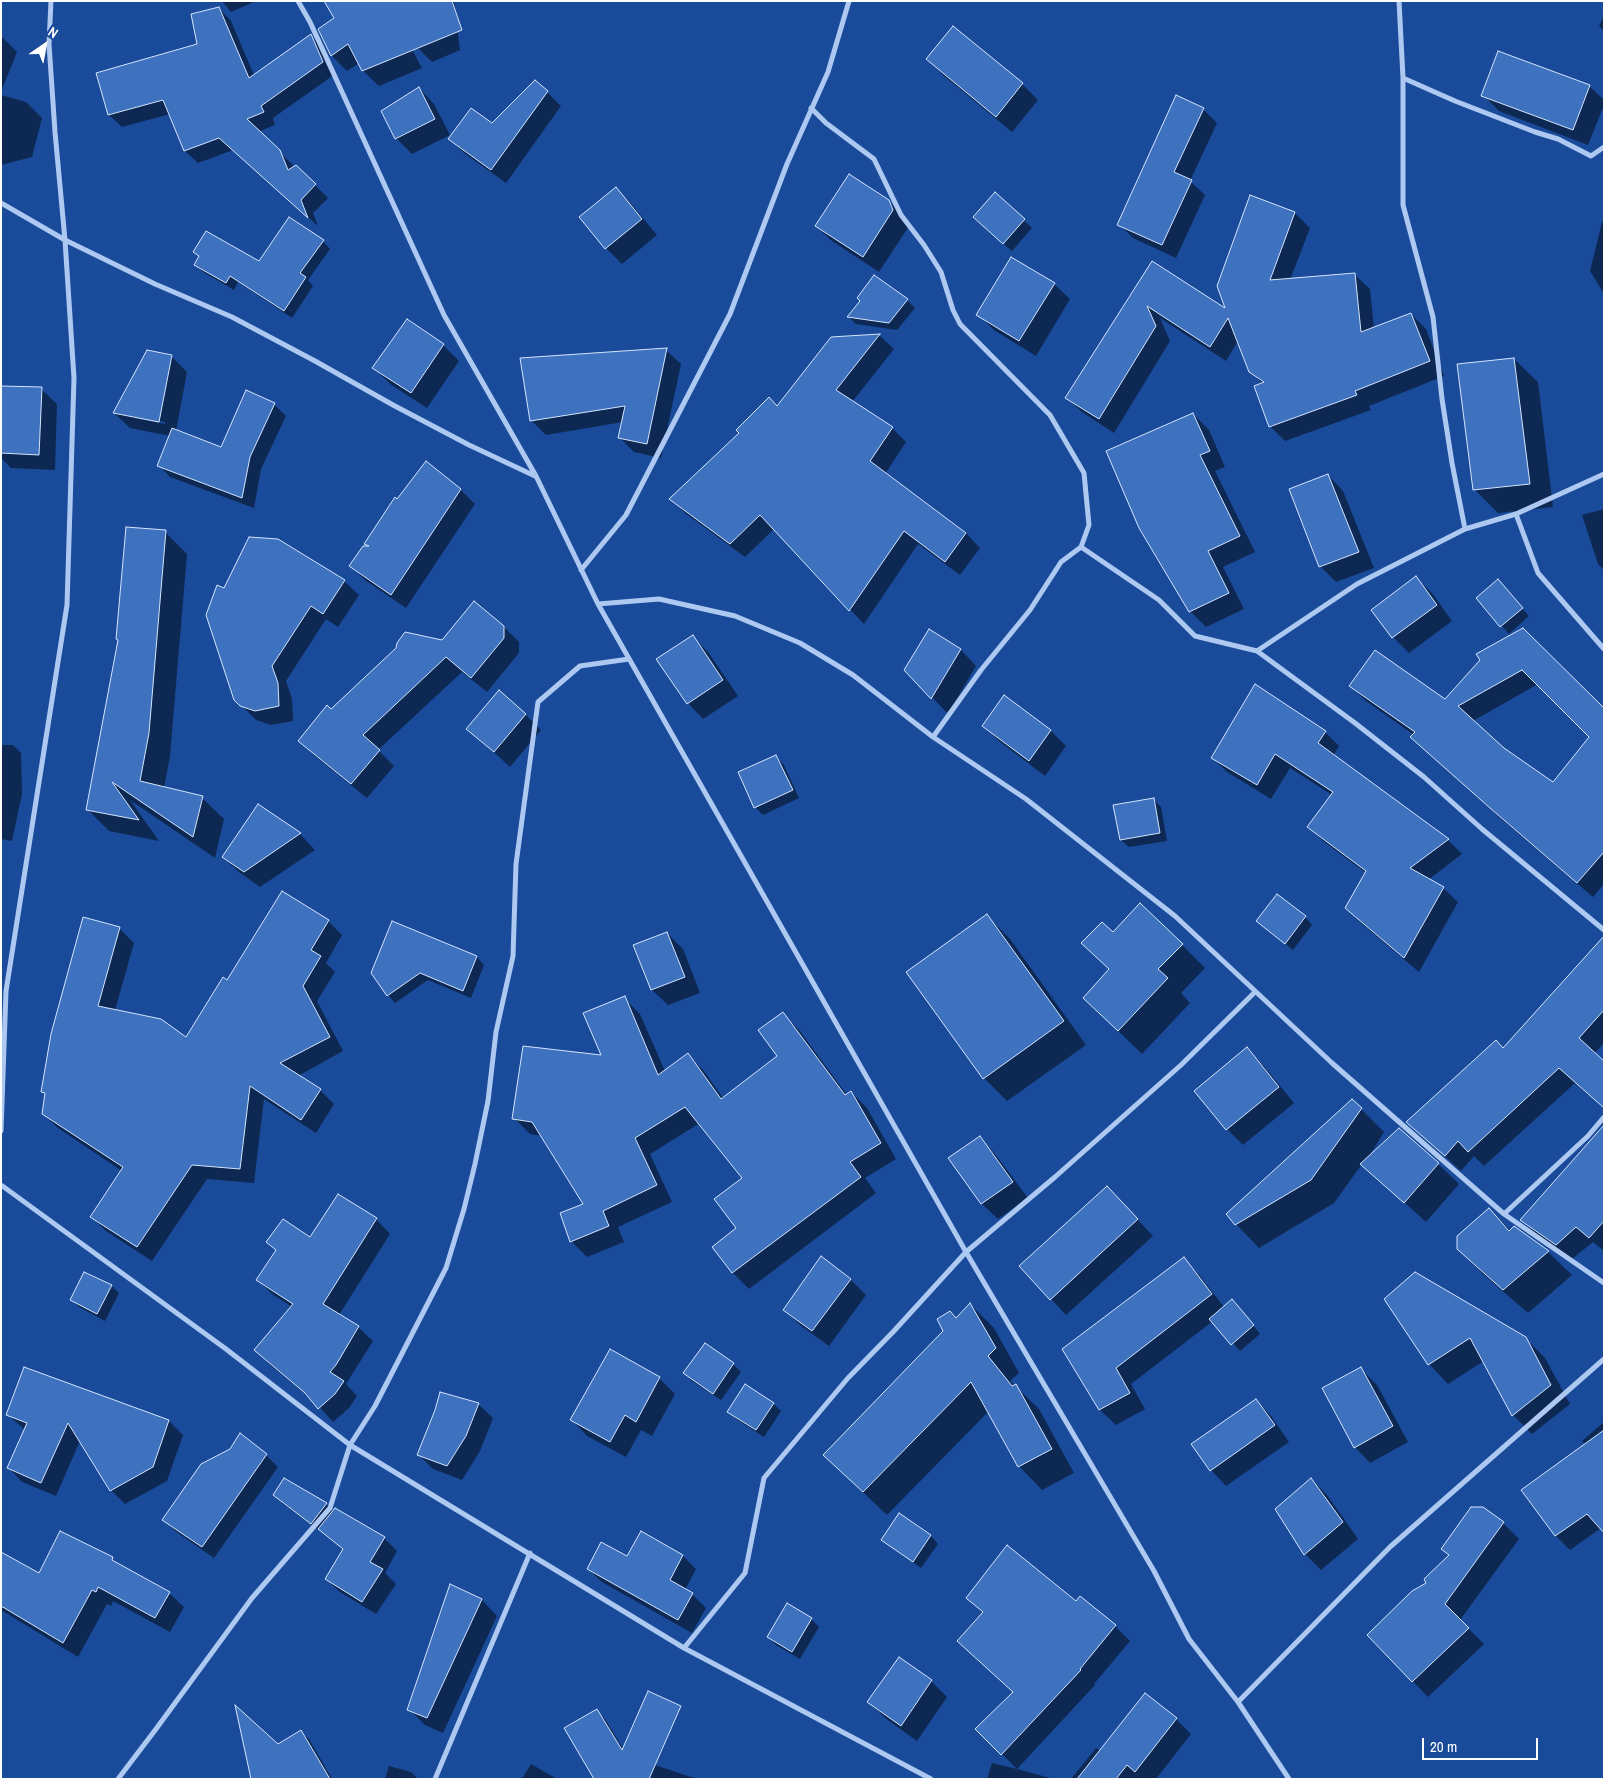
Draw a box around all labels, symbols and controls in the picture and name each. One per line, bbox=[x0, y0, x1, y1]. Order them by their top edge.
north arrow bbox=[20, 20, 70, 70]
text: N bbox=[45, 23, 62, 42]
scale bar bbox=[1425, 1728, 1541, 1760]
text: 20 m bbox=[1430, 1736, 1457, 1757]

